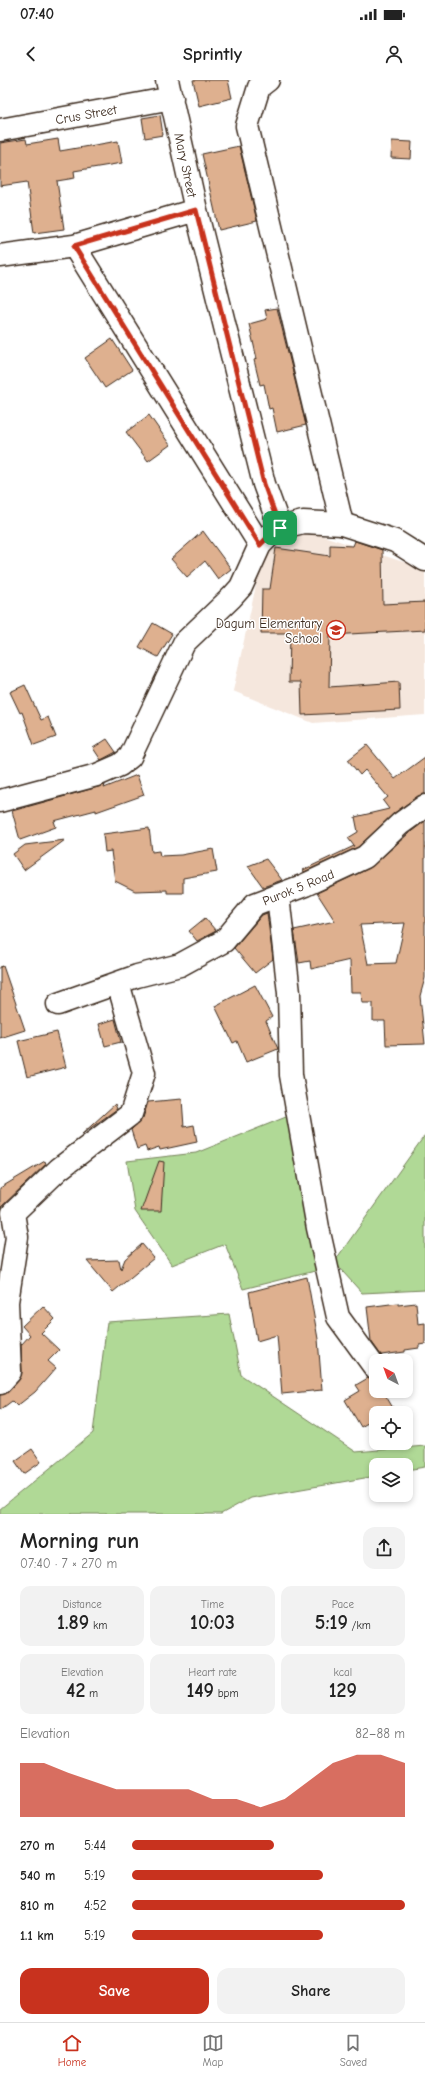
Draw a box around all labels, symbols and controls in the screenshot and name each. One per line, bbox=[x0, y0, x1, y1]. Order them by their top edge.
text: 07:40 bbox=[20, 5, 54, 23]
icon: back bbox=[20, 43, 42, 65]
icon: person bbox=[383, 43, 405, 65]
text: Sprintly bbox=[183, 44, 242, 65]
street label: Crus Street bbox=[54, 101, 119, 127]
street label: Mary Street bbox=[171, 132, 200, 200]
pin bbox=[263, 511, 297, 545]
icon: arrive bbox=[269, 517, 291, 539]
place label: Dagum Elementary School bbox=[216, 616, 322, 646]
school or university icon: Dagum Elementary School bbox=[325, 619, 347, 641]
street label: Purok 5 Road bbox=[260, 866, 336, 909]
north arrow bbox=[369, 1354, 413, 1398]
map controls bbox=[369, 1354, 413, 1502]
button: locate bbox=[369, 1406, 413, 1450]
button: layers bbox=[369, 1458, 413, 1502]
button: share bbox=[363, 1527, 405, 1569]
text: Morning run bbox=[20, 1528, 139, 1554]
text: 07:40 · 7 × 270 m bbox=[20, 1556, 117, 1571]
text: Distance bbox=[62, 1598, 102, 1611]
text: Time bbox=[201, 1598, 224, 1611]
text: Pace bbox=[332, 1598, 354, 1611]
text: 1.89 bbox=[57, 1611, 89, 1634]
text: 10:03 bbox=[190, 1611, 235, 1634]
text: 5:19 bbox=[315, 1611, 348, 1634]
text: km bbox=[89, 1619, 107, 1632]
text: /km bbox=[348, 1619, 371, 1632]
text: Elevation bbox=[61, 1666, 103, 1679]
text: Heart rate bbox=[188, 1666, 237, 1679]
text: kcal bbox=[334, 1666, 352, 1679]
text: 42 bbox=[66, 1679, 85, 1702]
text: 149 bbox=[186, 1679, 214, 1702]
text: 129 bbox=[329, 1679, 357, 1702]
text: m bbox=[85, 1687, 98, 1700]
text: bpm bbox=[214, 1687, 238, 1700]
text: Elevation bbox=[20, 1726, 70, 1741]
text: 82–88 m bbox=[355, 1726, 405, 1741]
text: 270 m bbox=[20, 1838, 55, 1853]
text: 5:44 bbox=[84, 1838, 106, 1853]
text: 540 m bbox=[20, 1868, 55, 1883]
text: 5:19 bbox=[84, 1868, 105, 1883]
text: 810 m bbox=[20, 1898, 54, 1913]
text: 4:52 bbox=[84, 1898, 107, 1913]
text: 1.1 km bbox=[20, 1928, 54, 1943]
text: 5:19 bbox=[84, 1928, 105, 1943]
button: Save bbox=[20, 1968, 209, 2014]
button: Share bbox=[217, 1968, 405, 2014]
tab: Home bbox=[58, 2032, 86, 2069]
tab: Map bbox=[202, 2032, 224, 2069]
tab: Saved bbox=[340, 2032, 367, 2069]

